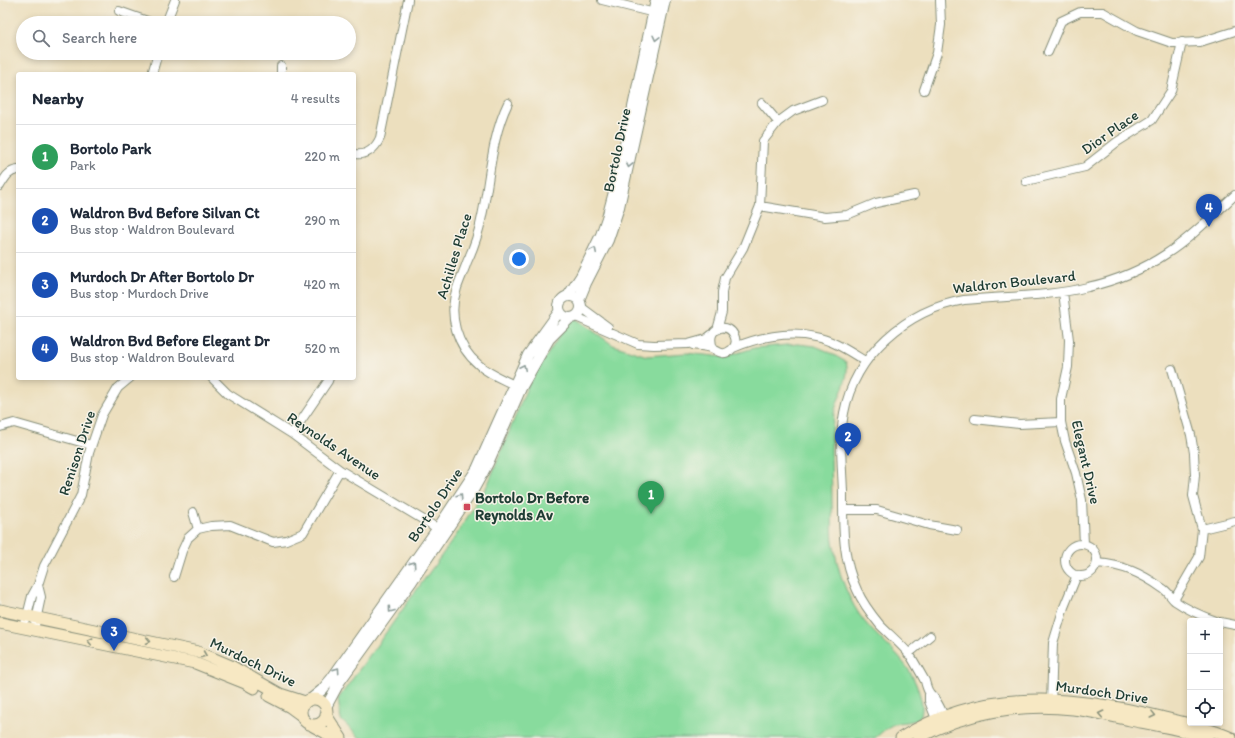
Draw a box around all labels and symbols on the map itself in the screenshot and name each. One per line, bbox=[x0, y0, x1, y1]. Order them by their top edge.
one-way arrow bbox=[653, 35, 661, 41]
street label: Bortolo Drive bbox=[599, 106, 635, 194]
street label: Dior Place bbox=[1078, 106, 1142, 158]
one-way arrow bbox=[626, 162, 634, 168]
pin: 4 bbox=[1196, 194, 1222, 227]
street label: Achilles Place bbox=[432, 211, 476, 301]
one-way arrow bbox=[589, 246, 597, 254]
your location bbox=[509, 249, 529, 269]
street label: Waldron Boulevard bbox=[952, 267, 1076, 297]
one-way arrow bbox=[518, 363, 526, 371]
street label: Renison Drive bbox=[55, 408, 99, 498]
street label: Reynolds Avenue bbox=[284, 408, 384, 484]
street label: Elegant Drive bbox=[1068, 418, 1104, 506]
pin: 2 bbox=[835, 423, 861, 456]
street label: Bortolo Drive bbox=[404, 464, 466, 546]
pin: 1 bbox=[638, 481, 664, 514]
place label: Bortolo Dr Before Reynolds Av bbox=[475, 489, 589, 525]
one-way arrow bbox=[455, 493, 463, 500]
marker: Bortolo Dr Before Reynolds Av bbox=[462, 502, 472, 512]
one-way arrow bbox=[408, 562, 415, 569]
one-way arrow bbox=[388, 606, 395, 613]
pin: 3 bbox=[101, 618, 127, 651]
street label: Murdoch Drive bbox=[207, 633, 299, 691]
one-way arrow bbox=[145, 636, 151, 644]
one-way arrow bbox=[87, 638, 94, 646]
one-way arrow bbox=[200, 650, 207, 658]
one-way arrow bbox=[332, 668, 339, 675]
street label: Murdoch Drive bbox=[1054, 677, 1150, 707]
one-way arrow bbox=[1097, 710, 1104, 718]
one-way arrow bbox=[1150, 710, 1156, 718]

